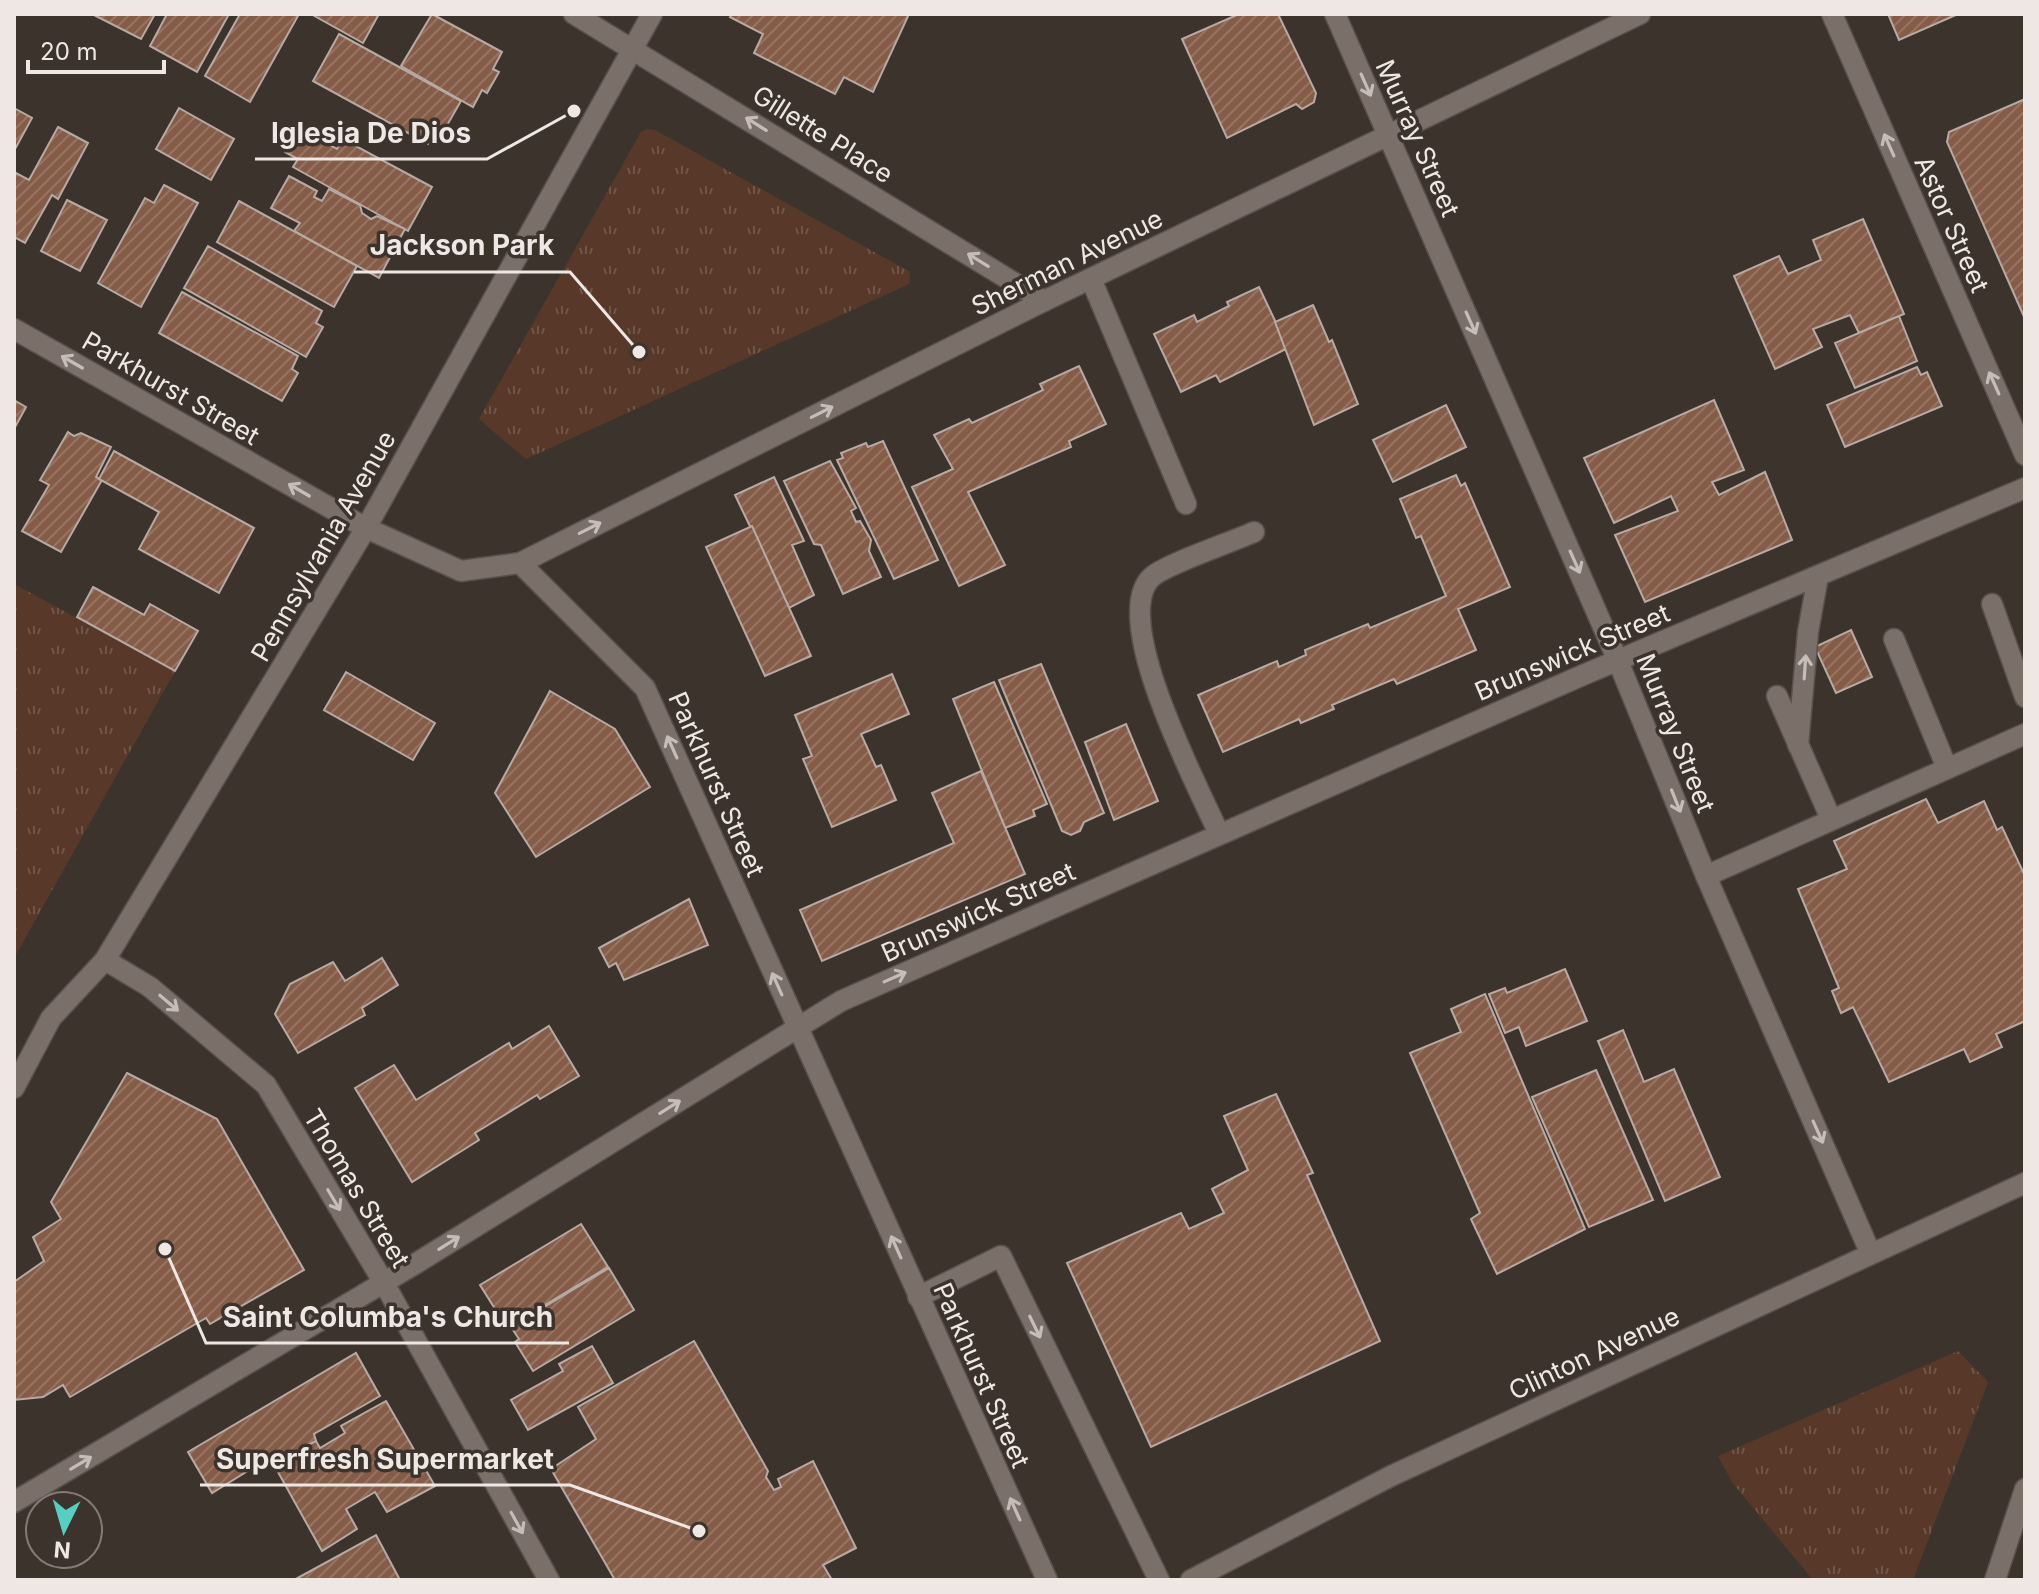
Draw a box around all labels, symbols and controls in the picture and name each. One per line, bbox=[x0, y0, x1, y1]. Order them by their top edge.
scale bar bbox=[28, 24, 164, 74]
text: 20 m bbox=[40, 37, 98, 66]
street label: Murray Street bbox=[1370, 55, 1466, 221]
one-way arrow bbox=[1360, 73, 1375, 97]
street label: Gillette Place bbox=[747, 79, 899, 189]
callout: Iglesia De Dios bbox=[255, 107, 487, 159]
one-way arrow bbox=[745, 115, 768, 131]
text: Iglesia De Dios bbox=[271, 116, 471, 150]
one-way arrow bbox=[1881, 133, 1896, 158]
street label: Astor Street bbox=[1908, 151, 1996, 297]
street label: Sherman Avenue bbox=[966, 202, 1168, 322]
callout: Jackson Park bbox=[354, 220, 570, 272]
text: Jackson Park bbox=[370, 228, 555, 262]
one-way arrow bbox=[967, 252, 990, 268]
one-way arrow bbox=[1464, 311, 1479, 335]
street label: Parkhurst Street bbox=[77, 325, 265, 451]
one-way arrow bbox=[61, 354, 85, 369]
one-way arrow bbox=[1985, 372, 2000, 396]
one-way arrow bbox=[810, 404, 834, 419]
street label: Pennsylvania Avenue bbox=[244, 425, 402, 667]
one-way arrow bbox=[287, 482, 311, 497]
one-way arrow bbox=[577, 520, 601, 535]
one-way arrow bbox=[1568, 549, 1583, 573]
street label: Brunswick Street bbox=[1470, 597, 1674, 707]
street label: Murray Street bbox=[1630, 649, 1722, 817]
one-way arrow bbox=[1798, 654, 1813, 681]
street label: Parkhurst Street bbox=[662, 687, 772, 881]
one-way arrow bbox=[663, 735, 678, 759]
one-way arrow bbox=[1669, 788, 1684, 813]
street label: Brunswick Street bbox=[876, 855, 1080, 969]
one-way arrow bbox=[882, 969, 906, 984]
one-way arrow bbox=[769, 972, 784, 997]
one-way arrow bbox=[158, 994, 179, 1012]
one-way arrow bbox=[658, 1099, 681, 1115]
street label: Thomas Street bbox=[297, 1103, 417, 1273]
one-way arrow bbox=[1811, 1120, 1826, 1144]
one-way arrow bbox=[326, 1188, 342, 1211]
one-way arrow bbox=[437, 1235, 459, 1252]
one-way arrow bbox=[887, 1235, 902, 1260]
street label: Parkhurst Street bbox=[927, 1278, 1037, 1472]
callout: Saint Columba's Church bbox=[206, 1291, 569, 1343]
text: Saint Columba's Church bbox=[223, 1300, 553, 1334]
street label: Clinton Avenue bbox=[1504, 1300, 1684, 1406]
one-way arrow bbox=[1028, 1314, 1043, 1338]
callout: Superfresh Supermarket bbox=[200, 1433, 570, 1485]
text: Superfresh Supermarket bbox=[216, 1442, 554, 1476]
one-way arrow bbox=[69, 1455, 92, 1471]
north arrow bbox=[24, 1490, 104, 1570]
one-way arrow bbox=[1006, 1497, 1021, 1522]
one-way arrow bbox=[510, 1511, 526, 1535]
text: N bbox=[53, 1536, 72, 1564]

